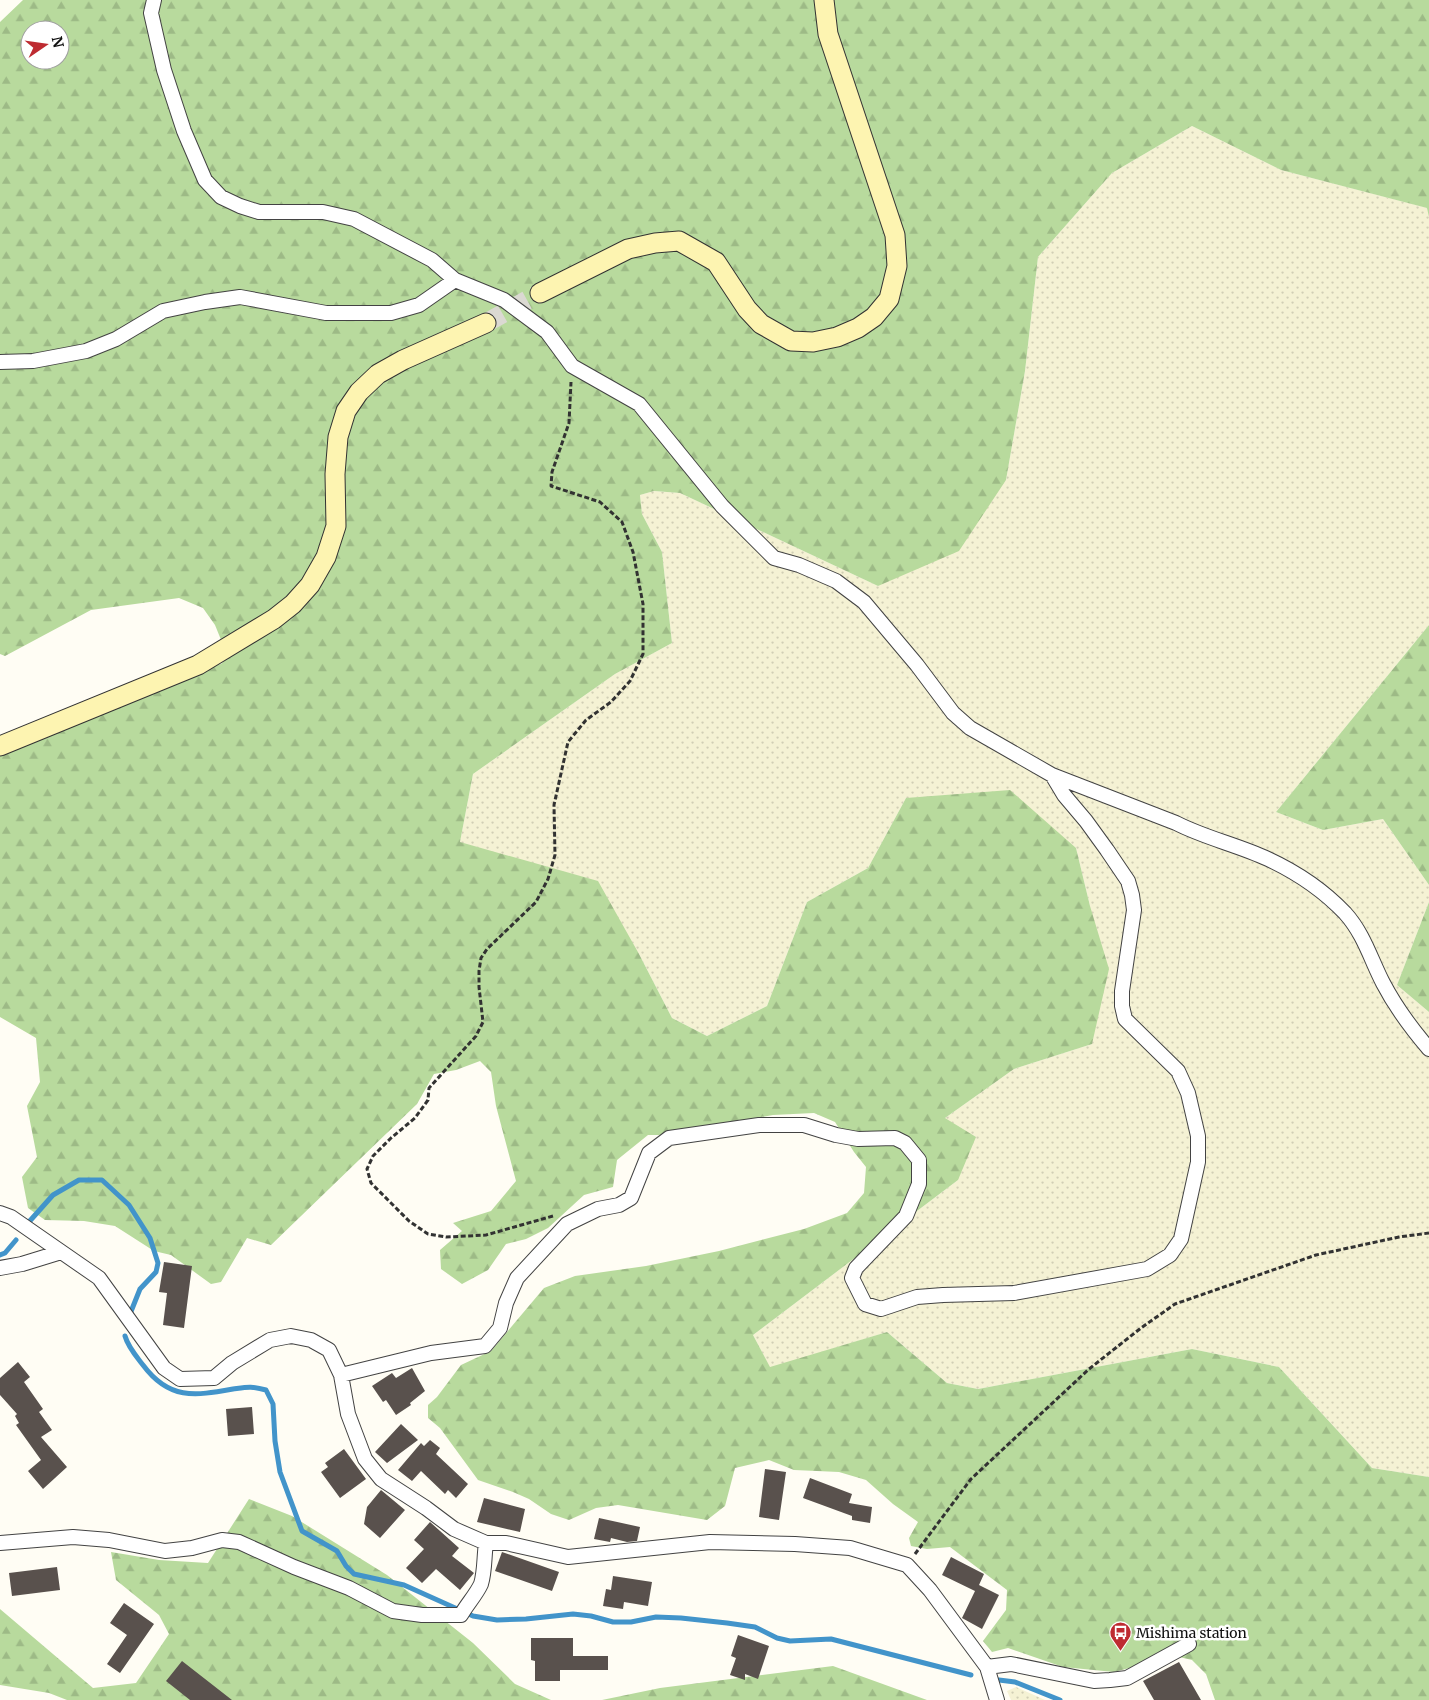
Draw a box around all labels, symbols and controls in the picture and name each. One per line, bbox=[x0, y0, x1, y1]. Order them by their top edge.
north arrow bbox=[20, 20, 70, 70]
text: N bbox=[48, 35, 68, 49]
bus stop icon: Mishima station bbox=[1108, 1621, 1132, 1652]
place label: Mishima station bbox=[1136, 1624, 1247, 1642]

